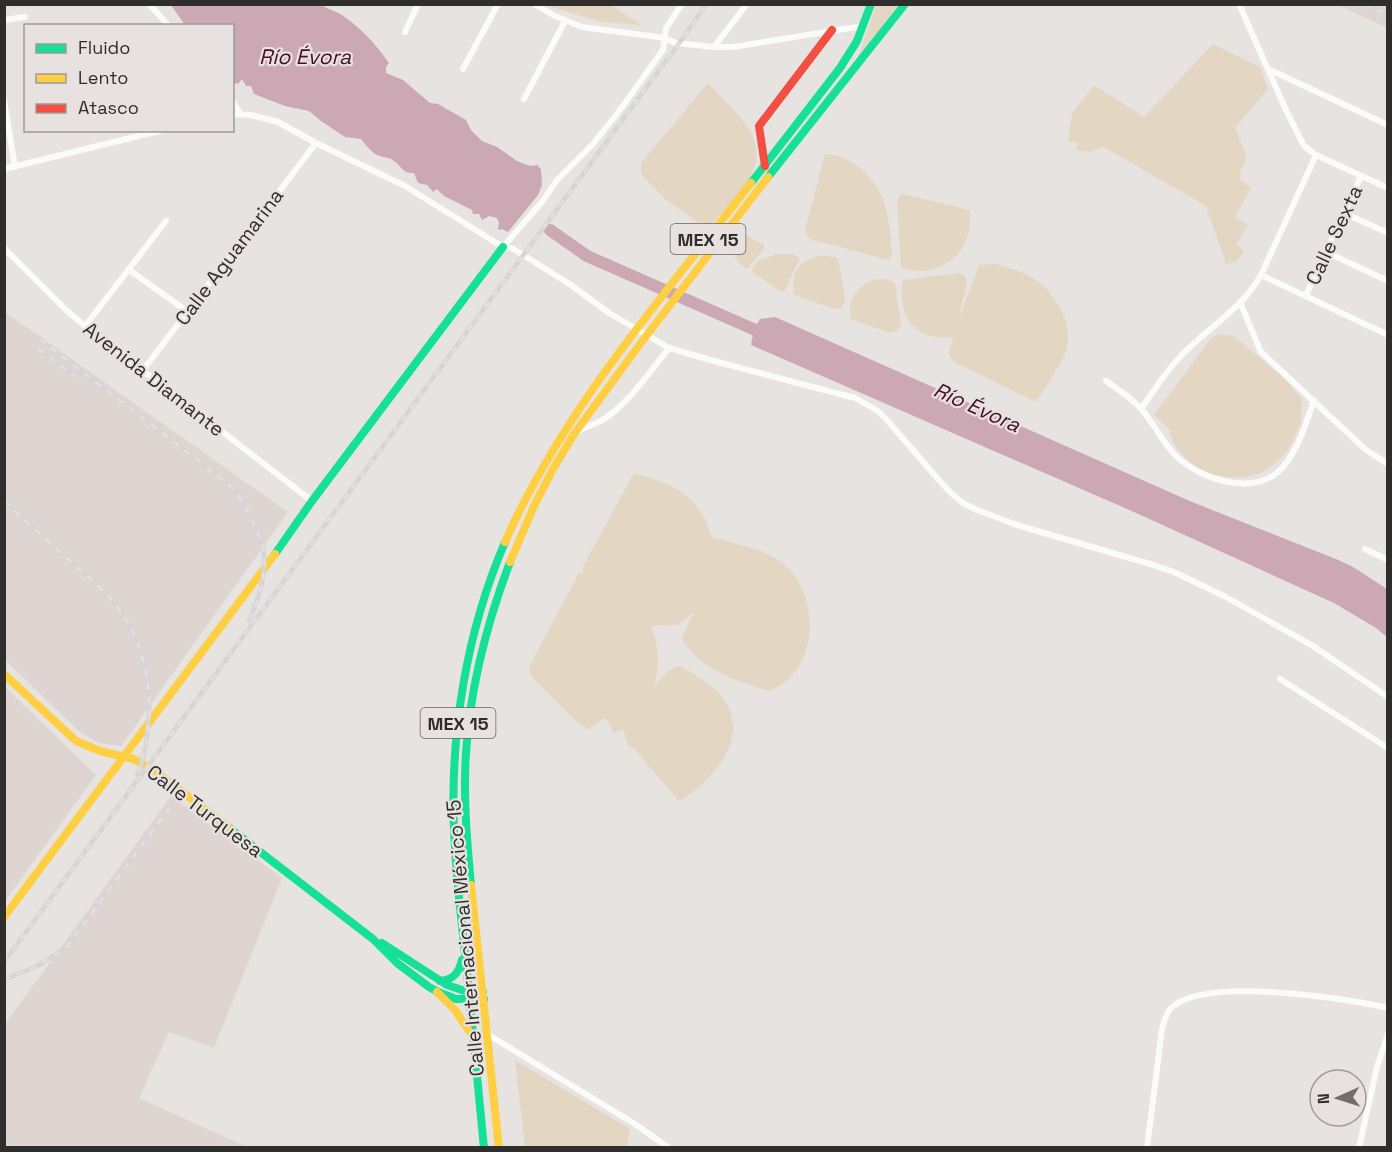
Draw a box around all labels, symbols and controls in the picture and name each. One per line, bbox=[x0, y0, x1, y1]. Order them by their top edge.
legend bbox=[24, 24, 234, 132]
text: Fluido bbox=[78, 36, 130, 59]
water label: Río Évora bbox=[259, 43, 352, 70]
text: Lento bbox=[78, 66, 128, 89]
text: Atasco bbox=[78, 96, 139, 119]
street label: Calle Sexta bbox=[1300, 181, 1368, 289]
street label: Calle Aguamarina bbox=[169, 183, 289, 331]
road number: MEX 15 bbox=[670, 224, 746, 254]
street label: Avenida Diamante bbox=[78, 316, 230, 442]
water label: Río Évora bbox=[929, 376, 1025, 438]
road number: MEX 15 bbox=[420, 708, 496, 738]
street label: Calle Turquesa bbox=[142, 759, 268, 863]
street label: Calle Internacional México 15 bbox=[440, 799, 490, 1077]
north arrow bbox=[1308, 1068, 1368, 1128]
text: N bbox=[1313, 1093, 1334, 1105]

